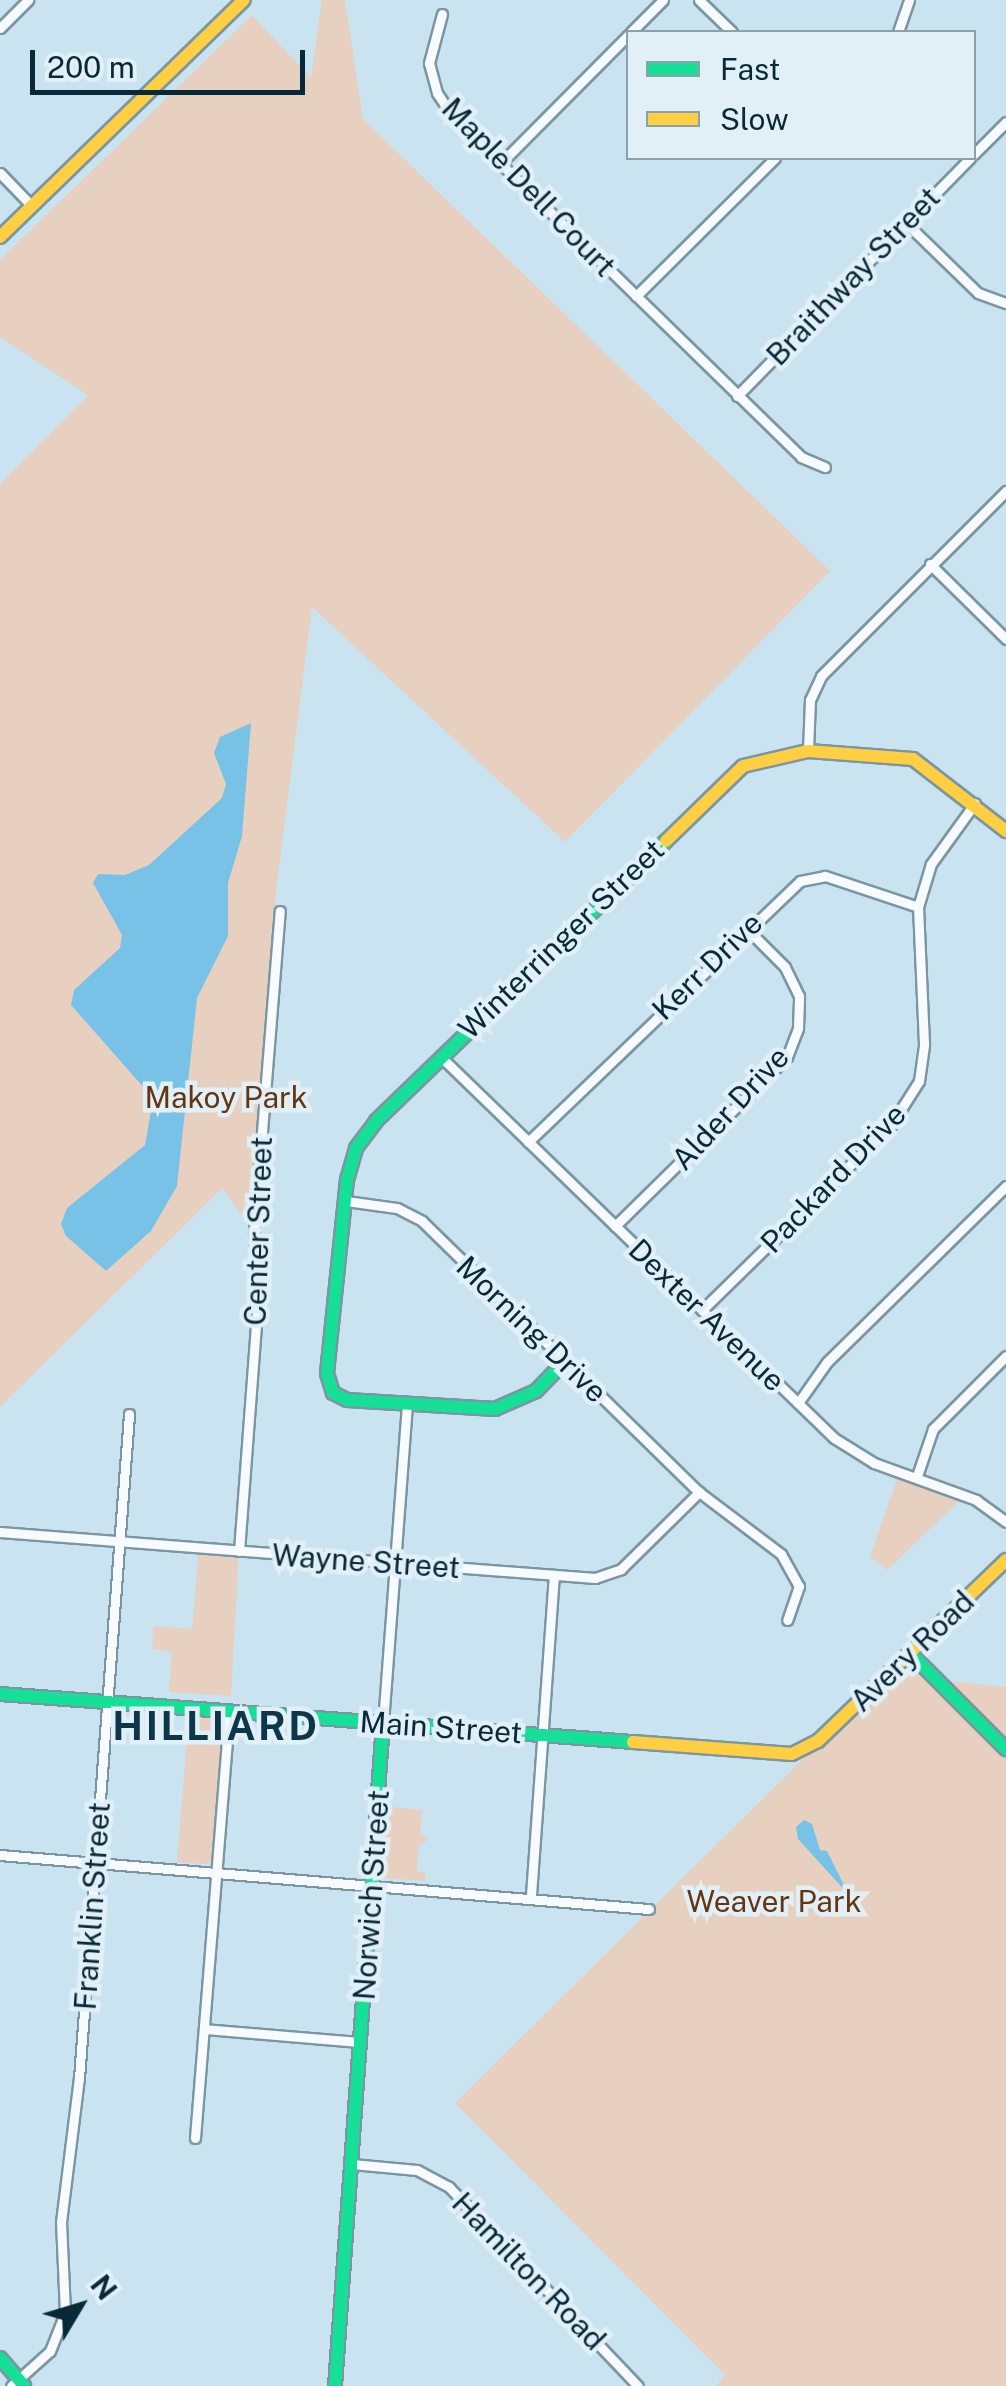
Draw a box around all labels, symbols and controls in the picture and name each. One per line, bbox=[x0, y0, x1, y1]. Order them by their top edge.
scale bar bbox=[35, 30, 310, 92]
legend bbox=[626, 30, 976, 160]
text: 200 m bbox=[47, 49, 135, 85]
text: Fast bbox=[720, 51, 780, 87]
street label: Maple Dell Court bbox=[435, 90, 623, 284]
text: Slow bbox=[720, 101, 789, 137]
street label: Braithway Street bbox=[759, 179, 947, 373]
street label: Winterringer Street bbox=[451, 832, 671, 1046]
street label: Kerr Drive bbox=[644, 905, 770, 1027]
street label: Alder Drive bbox=[664, 1039, 796, 1177]
park label: Makoy Park bbox=[144, 1079, 308, 1115]
street label: Packard Drive bbox=[753, 1096, 913, 1260]
street label: Center Street bbox=[237, 1136, 279, 1326]
street label: Dexter Avenue bbox=[621, 1231, 793, 1399]
street label: Morning Drive bbox=[449, 1248, 615, 1410]
street label: Wayne Street bbox=[271, 1536, 461, 1586]
street label: Avery Road bbox=[843, 1583, 981, 1719]
district label: HILLIARD bbox=[112, 1702, 320, 1750]
street label: Main Street bbox=[358, 1703, 524, 1751]
street label: Norwich Street bbox=[346, 1789, 396, 2001]
street label: Franklin Street bbox=[67, 1801, 117, 2011]
park label: Weaver Park bbox=[687, 1883, 861, 1919]
street label: Hamilton Road bbox=[445, 2185, 613, 2357]
north arrow bbox=[30, 2256, 130, 2356]
text: N bbox=[84, 2268, 124, 2306]

